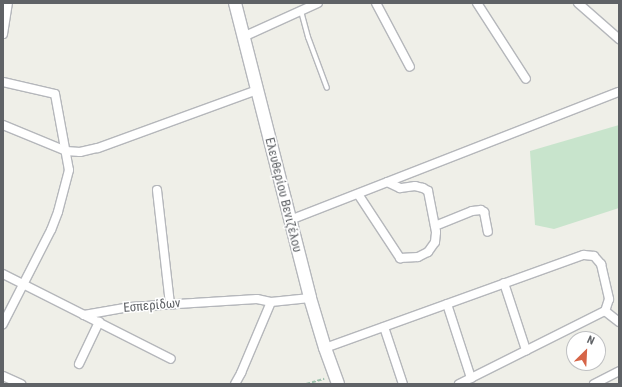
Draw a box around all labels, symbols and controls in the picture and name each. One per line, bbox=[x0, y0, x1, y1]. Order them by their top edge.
street label: Ελευθερίου Βενιζέλου bbox=[261, 136, 305, 254]
street label: Εσπερίδων bbox=[123, 296, 181, 316]
north arrow bbox=[566, 331, 606, 371]
text: N bbox=[585, 333, 596, 348]

